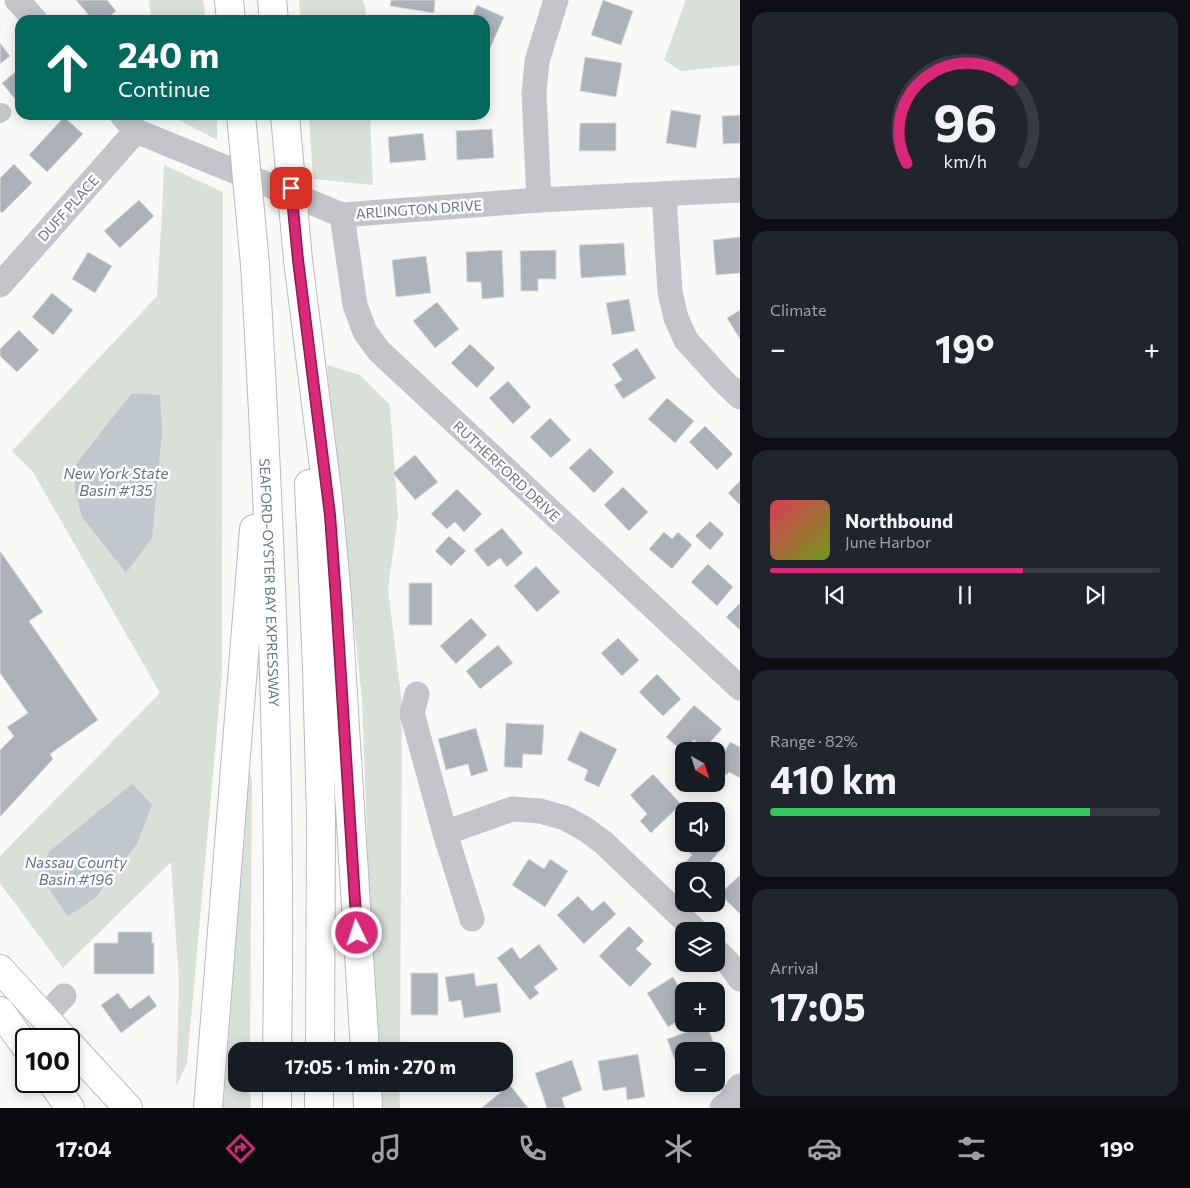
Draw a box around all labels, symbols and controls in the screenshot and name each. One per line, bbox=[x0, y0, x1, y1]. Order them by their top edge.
text: 240 m bbox=[118, 32, 219, 75]
icon: ahead bbox=[35, 35, 100, 100]
text: Continue bbox=[118, 75, 210, 102]
text: 96 bbox=[933, 89, 997, 153]
text: km/h bbox=[943, 150, 987, 172]
pin bbox=[270, 167, 312, 209]
street label: DUFF PLACE bbox=[34, 171, 102, 245]
icon: arrive bbox=[277, 174, 305, 202]
street label: ARLINGTON DRIVE bbox=[355, 196, 483, 222]
text: Climate bbox=[770, 300, 826, 319]
text: 19° bbox=[935, 324, 995, 371]
text: − bbox=[770, 331, 786, 365]
text: + bbox=[1144, 331, 1160, 365]
street label: RUTHERFORD DRIVE bbox=[450, 417, 564, 525]
street label: SEAFORD-OYSTER BAY EXPRESSWAY bbox=[257, 458, 283, 707]
water label: New York State Basin #135 bbox=[63, 464, 169, 499]
text: Northbound bbox=[845, 509, 953, 532]
text: June Harbor bbox=[845, 532, 931, 551]
icon: previous bbox=[821, 581, 849, 609]
icon: pause bbox=[951, 581, 979, 609]
icon: next bbox=[1081, 581, 1109, 609]
text: Range · 82% bbox=[770, 731, 858, 750]
north arrow bbox=[675, 742, 725, 792]
map controls bbox=[675, 742, 725, 1092]
text: 410 km bbox=[770, 755, 897, 802]
button: sound bbox=[675, 802, 725, 852]
water label: Nassau County Basin #196 bbox=[25, 853, 128, 888]
button: search bbox=[675, 862, 725, 912]
position arrow bbox=[330, 906, 382, 958]
button: layers bbox=[675, 922, 725, 972]
text: Arrival bbox=[770, 958, 818, 977]
button: + bbox=[675, 982, 725, 1032]
text: 17:05 bbox=[770, 982, 866, 1029]
speed limit sign: 100 bbox=[15, 1028, 80, 1093]
button: − bbox=[675, 1042, 725, 1092]
text: 17:05 · 1 min · 270 m bbox=[285, 1055, 456, 1078]
icon: directions bbox=[223, 1131, 258, 1166]
icon: music bbox=[369, 1131, 404, 1166]
icon: phone bbox=[515, 1131, 550, 1166]
icon: climate bbox=[661, 1131, 696, 1166]
icon: car bbox=[807, 1131, 842, 1166]
icon: filters bbox=[954, 1131, 989, 1166]
text: 17:04 bbox=[56, 1135, 112, 1162]
text: 19° bbox=[1100, 1135, 1134, 1162]

